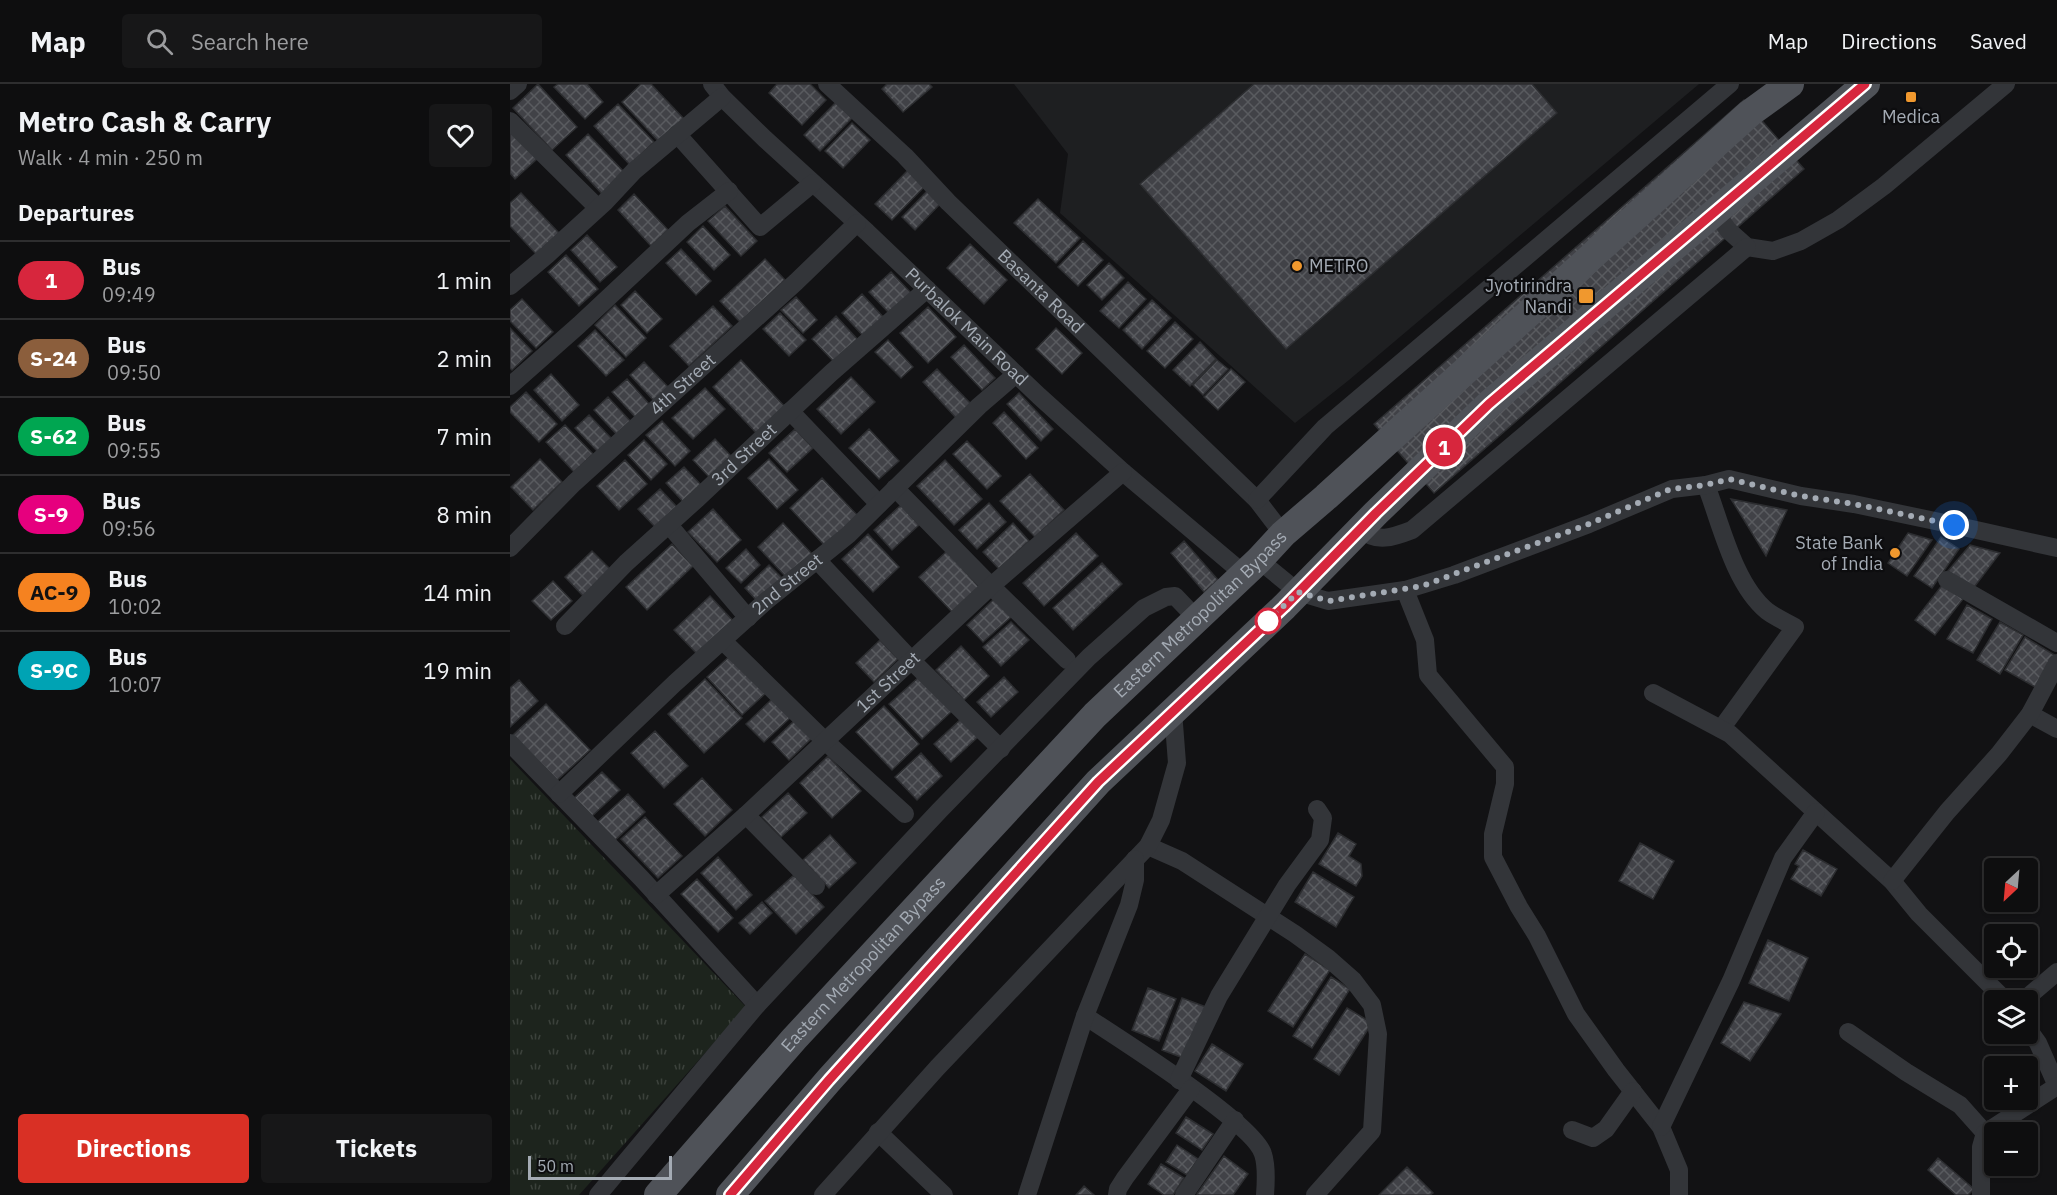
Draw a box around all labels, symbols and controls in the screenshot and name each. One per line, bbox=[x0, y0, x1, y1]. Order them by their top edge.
search box bbox=[122, 14, 542, 68]
text: Map bbox=[30, 23, 86, 60]
icon: search bbox=[143, 25, 176, 58]
text: Search here bbox=[191, 27, 309, 56]
text: Map bbox=[1768, 27, 1808, 55]
text: Directions bbox=[1841, 27, 1937, 55]
text: Saved bbox=[1970, 27, 2027, 55]
marker: Medica bbox=[1904, 90, 1918, 104]
text: Metro Cash & Carry bbox=[18, 103, 271, 140]
button: heart bbox=[429, 104, 492, 167]
place label: Medica bbox=[1882, 105, 1940, 128]
text: Walk · 4 min · 250 m bbox=[18, 144, 203, 171]
text: Departures bbox=[18, 198, 134, 227]
street label: Basanta Road bbox=[993, 244, 1089, 338]
text: Bus bbox=[102, 252, 141, 281]
place label: METRO bbox=[1309, 254, 1369, 277]
marker: METRO bbox=[1290, 259, 1304, 273]
street label: Purbalok Main Road bbox=[901, 263, 1033, 390]
text: 1 bbox=[45, 266, 57, 294]
text: 1 min bbox=[436, 266, 492, 295]
place label: Jyotirindra Nandi bbox=[1485, 274, 1572, 318]
text: 09:49 bbox=[102, 281, 156, 308]
marker: Jyotirindra Nandi bbox=[1577, 287, 1595, 305]
text: Bus bbox=[107, 330, 146, 359]
text: S-24 bbox=[30, 344, 77, 372]
text: 2 min bbox=[436, 344, 492, 373]
street label: 4th Street bbox=[645, 348, 720, 420]
text: 09:50 bbox=[107, 359, 161, 386]
text: Bus bbox=[107, 408, 146, 437]
street label: 3rd Street bbox=[706, 418, 781, 491]
text: S-62 bbox=[30, 422, 77, 450]
text: 7 min bbox=[436, 422, 492, 451]
line badge: 1 bbox=[1424, 428, 1464, 466]
text: 1 bbox=[1438, 433, 1450, 461]
text: 09:55 bbox=[107, 437, 161, 464]
text: Bus bbox=[102, 486, 141, 515]
text: S-9 bbox=[34, 500, 68, 528]
text: 8 min bbox=[436, 500, 492, 529]
your location bbox=[1939, 510, 1969, 540]
text: 09:56 bbox=[102, 515, 156, 542]
street label: Eastern Metropolitan Bypass bbox=[1108, 525, 1292, 703]
place label: State Bank of India bbox=[1795, 531, 1884, 575]
marker: State Bank of India bbox=[1888, 546, 1902, 560]
street label: 2nd Street bbox=[746, 548, 827, 620]
text: Bus bbox=[108, 564, 147, 593]
text: AC-9 bbox=[30, 578, 78, 606]
text: 14 min bbox=[423, 578, 492, 607]
text: 10:02 bbox=[108, 593, 162, 620]
unlabelled marker bbox=[1255, 608, 1281, 634]
text: Bus bbox=[108, 642, 147, 671]
street label: 1st Street bbox=[851, 646, 925, 717]
text: S-9C bbox=[30, 656, 78, 684]
text: 19 min bbox=[423, 656, 492, 685]
text: 10:07 bbox=[108, 671, 162, 698]
north arrow bbox=[1984, 858, 2038, 912]
map controls bbox=[1984, 858, 2038, 1176]
street label: Eastern Metropolitan Bypass bbox=[776, 871, 950, 1057]
button: locate bbox=[1984, 924, 2038, 978]
button: layers bbox=[1984, 990, 2038, 1044]
button: + bbox=[1984, 1056, 2038, 1110]
button: Directions bbox=[18, 1114, 249, 1183]
button: Tickets bbox=[261, 1114, 492, 1183]
button: − bbox=[1984, 1122, 2038, 1176]
scale bar bbox=[528, 1153, 672, 1180]
text: 50 m bbox=[537, 1156, 574, 1176]

